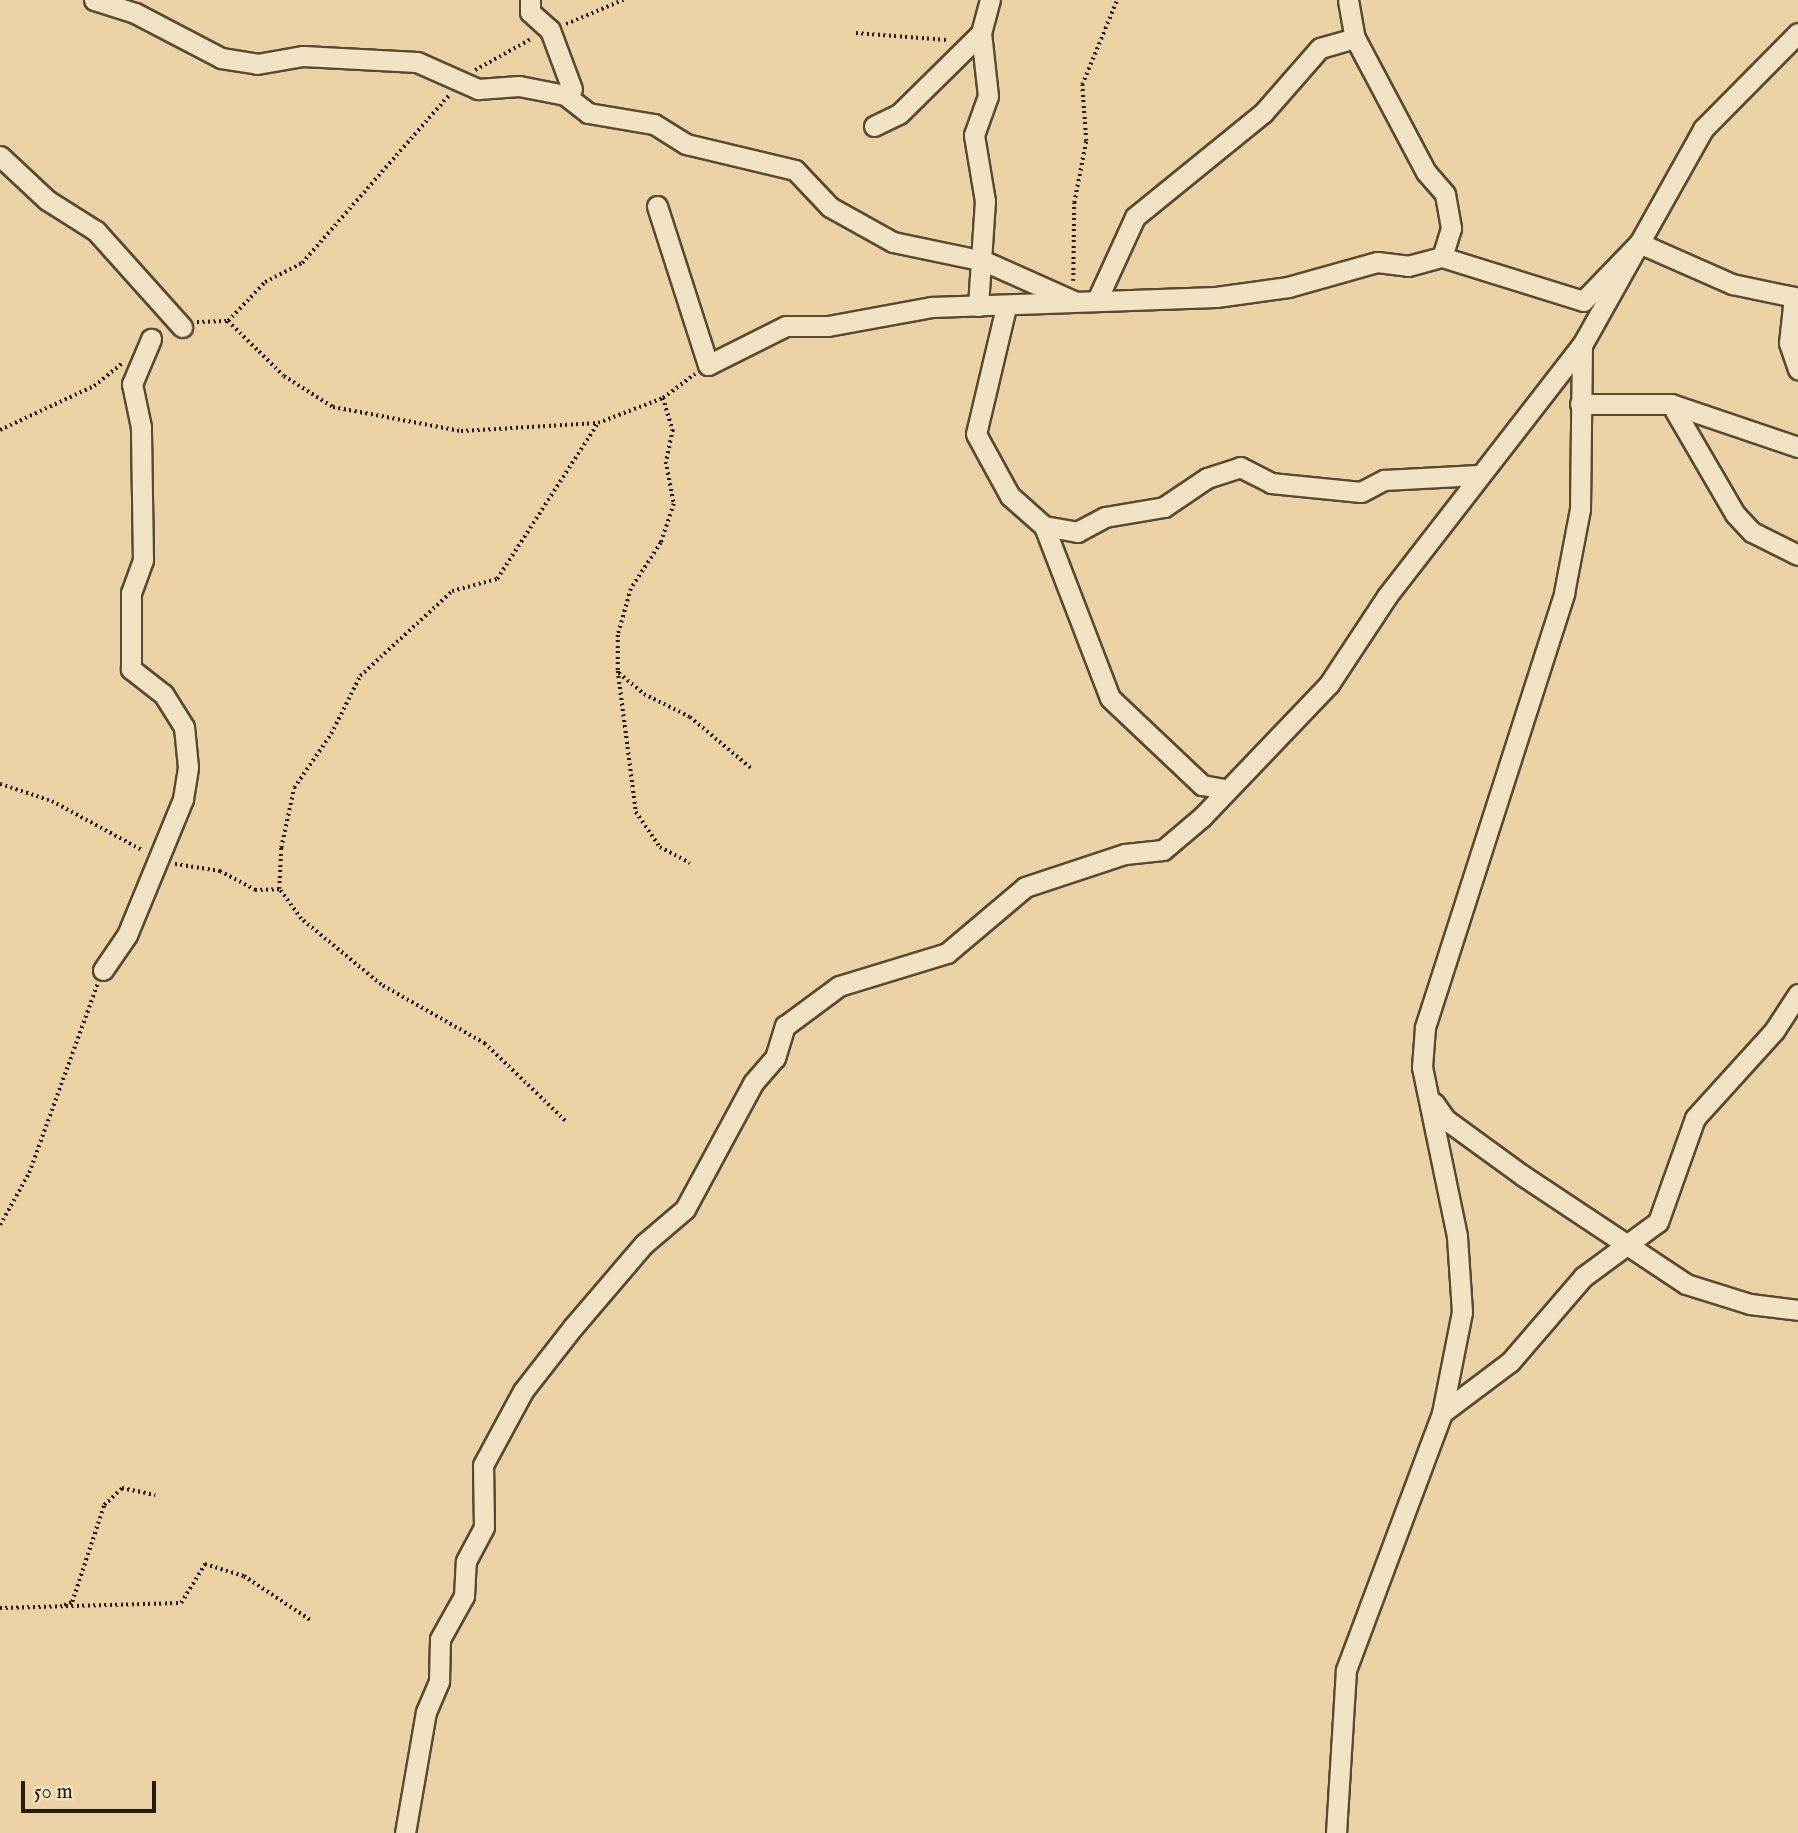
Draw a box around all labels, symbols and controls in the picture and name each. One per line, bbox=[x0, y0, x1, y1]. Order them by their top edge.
scale bar bbox=[24, 1766, 159, 1810]
text: 50 m bbox=[34, 1779, 73, 1806]

